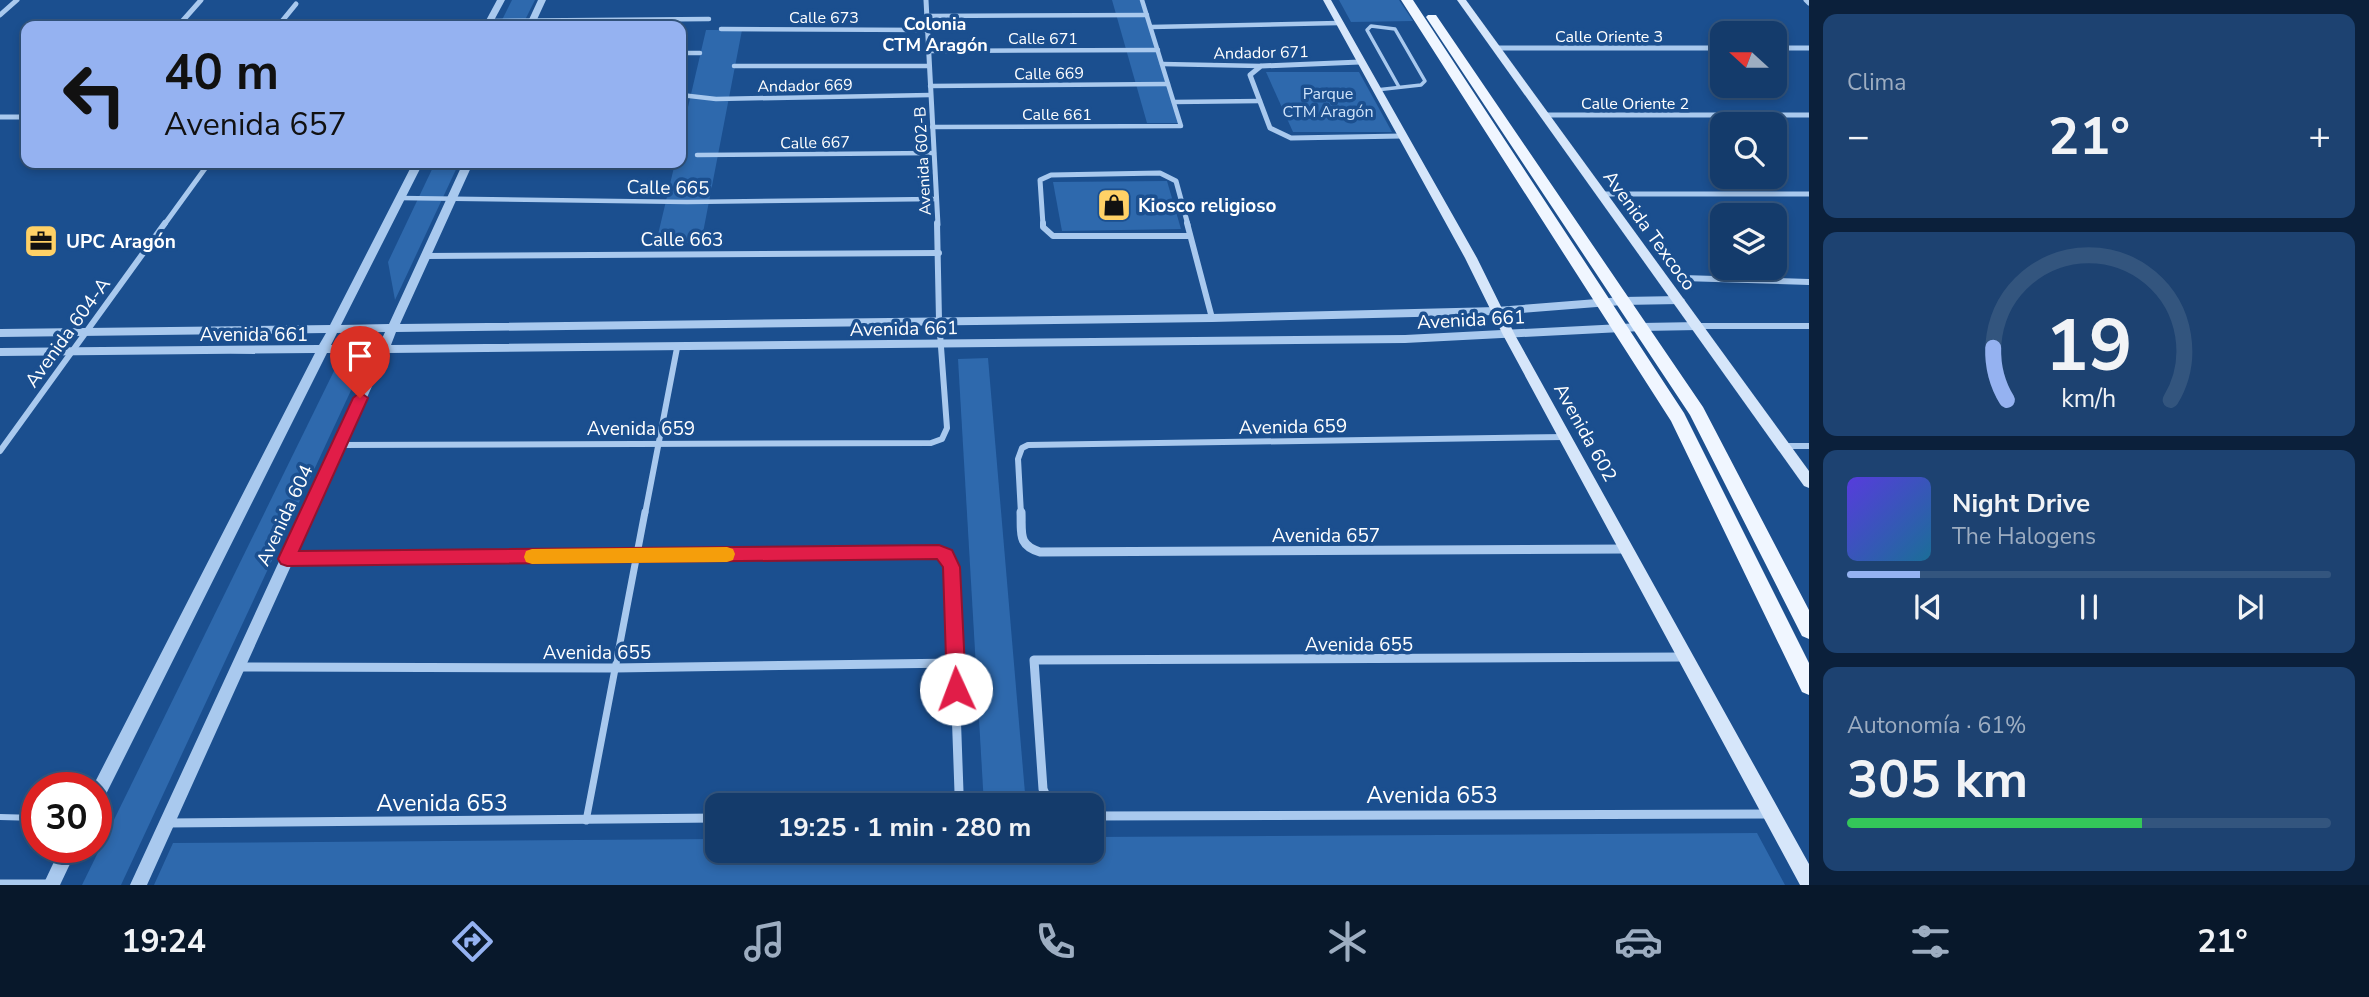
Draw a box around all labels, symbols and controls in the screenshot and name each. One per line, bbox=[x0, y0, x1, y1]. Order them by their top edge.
street label: Calle 673 bbox=[789, 7, 859, 29]
district label: Colonia CTM Aragón bbox=[882, 12, 988, 57]
north arrow bbox=[1710, 21, 1787, 98]
map controls bbox=[1710, 21, 1787, 280]
street label: Calle Oriente 3 bbox=[1555, 26, 1663, 48]
street label: Calle 671 bbox=[1008, 28, 1078, 50]
text: 40 m bbox=[164, 39, 279, 106]
street label: Andador 671 bbox=[1213, 41, 1309, 65]
icon: left bbox=[49, 49, 140, 140]
street label: Calle 669 bbox=[1014, 62, 1084, 86]
text: Clima bbox=[1847, 67, 1907, 98]
street label: Andador 669 bbox=[757, 74, 853, 98]
park label: Parque CTM Aragón bbox=[1282, 83, 1374, 123]
street label: Calle Oriente 2 bbox=[1581, 93, 1689, 115]
text: 21° bbox=[2048, 101, 2130, 172]
text: Avenida 657 bbox=[164, 103, 347, 146]
street label: Calle 661 bbox=[1022, 104, 1092, 126]
street label: Avenida 602-B bbox=[909, 106, 937, 216]
text: − bbox=[1847, 111, 1870, 162]
text: + bbox=[2308, 111, 2331, 162]
button: search bbox=[1710, 112, 1787, 189]
street label: Calle 667 bbox=[780, 131, 850, 155]
street label: Avenida Texcoco bbox=[1597, 165, 1702, 296]
street label: Calle 665 bbox=[626, 174, 710, 202]
shop icon: Kiosco religioso bbox=[1095, 186, 1133, 224]
place label: Kiosco religioso bbox=[1138, 193, 1277, 219]
button: layers bbox=[1710, 203, 1787, 280]
office icon: UPC Aragón bbox=[22, 222, 60, 260]
street label: Calle 663 bbox=[641, 227, 723, 253]
place label: UPC Aragón bbox=[66, 229, 176, 255]
street label: Avenida 604-A bbox=[19, 272, 117, 393]
text: 19 bbox=[2045, 296, 2133, 396]
street label: Avenida 661 bbox=[1416, 304, 1526, 336]
street label: Avenida 661 bbox=[850, 315, 959, 343]
street label: Avenida 661 bbox=[200, 322, 308, 348]
pin bbox=[330, 326, 390, 398]
icon: arrive bbox=[341, 337, 379, 375]
street label: Avenida 602 bbox=[1547, 379, 1623, 486]
text: km/h bbox=[2061, 381, 2117, 415]
street label: Avenida 659 bbox=[1239, 413, 1348, 441]
street label: Avenida 659 bbox=[587, 416, 695, 442]
street label: Avenida 604 bbox=[250, 461, 320, 570]
text: Night Drive bbox=[1952, 486, 2090, 521]
text: The Halogens bbox=[1952, 521, 2096, 552]
street label: Avenida 657 bbox=[1272, 523, 1380, 549]
icon: previous bbox=[1909, 588, 1947, 626]
icon: pause bbox=[2070, 588, 2108, 626]
icon: next bbox=[2231, 588, 2269, 626]
street label: Avenida 655 bbox=[1305, 632, 1413, 658]
street label: Avenida 655 bbox=[543, 640, 651, 666]
position arrow bbox=[919, 652, 993, 726]
text: Autonomía · 61% bbox=[1847, 710, 2027, 741]
text: 305 km bbox=[1847, 744, 2028, 815]
speed limit sign: 30 bbox=[21, 772, 112, 863]
street label: Avenida 653 bbox=[1366, 780, 1498, 811]
street label: Avenida 653 bbox=[376, 788, 508, 819]
text: 19:25 · 1 min · 280 m bbox=[778, 810, 1031, 845]
icon: directions bbox=[448, 917, 497, 966]
icon: music bbox=[740, 917, 789, 966]
icon: phone bbox=[1031, 917, 1080, 966]
icon: climate bbox=[1323, 917, 1372, 966]
icon: car bbox=[1614, 917, 1663, 966]
icon: filters bbox=[1906, 917, 1955, 966]
text: 19:24 bbox=[121, 920, 206, 963]
text: 21° bbox=[2197, 920, 2248, 963]

